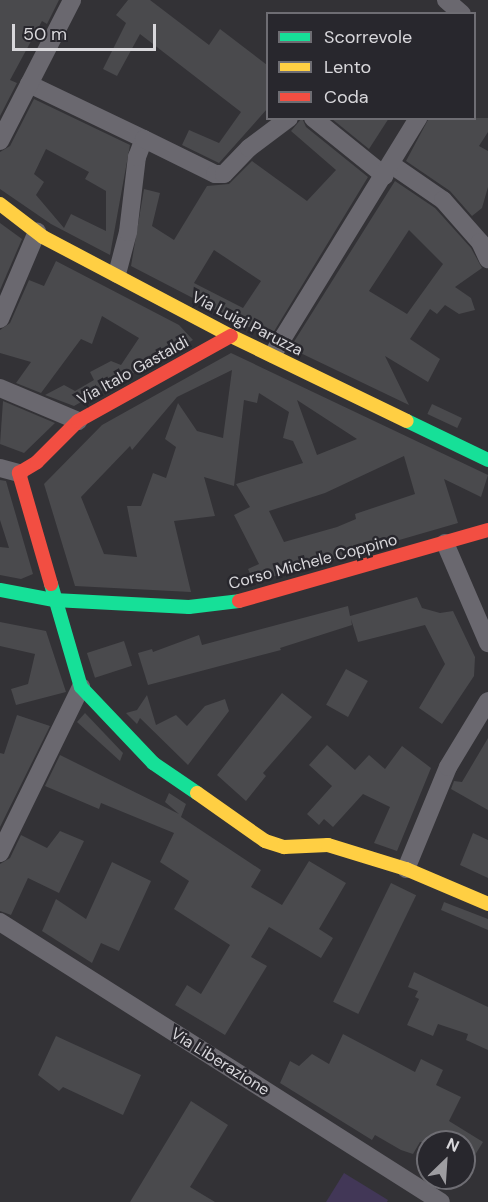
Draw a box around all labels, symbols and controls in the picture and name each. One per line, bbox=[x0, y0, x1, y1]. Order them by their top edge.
scale bar bbox=[15, 12, 159, 50]
legend bbox=[266, 12, 476, 120]
text: 50 m bbox=[23, 22, 67, 46]
text: Scorrevole bbox=[324, 25, 412, 49]
text: Lento bbox=[324, 55, 371, 79]
text: Coda bbox=[324, 85, 369, 109]
street label: Via Luigi Paruzza bbox=[188, 288, 306, 360]
street label: Via Italo Gastaldi bbox=[74, 332, 192, 410]
street label: Corso Michele Coppino bbox=[227, 530, 399, 594]
street label: Via Liberazione bbox=[167, 1024, 273, 1100]
north arrow bbox=[416, 1130, 476, 1190]
text: N bbox=[443, 1133, 463, 1157]

